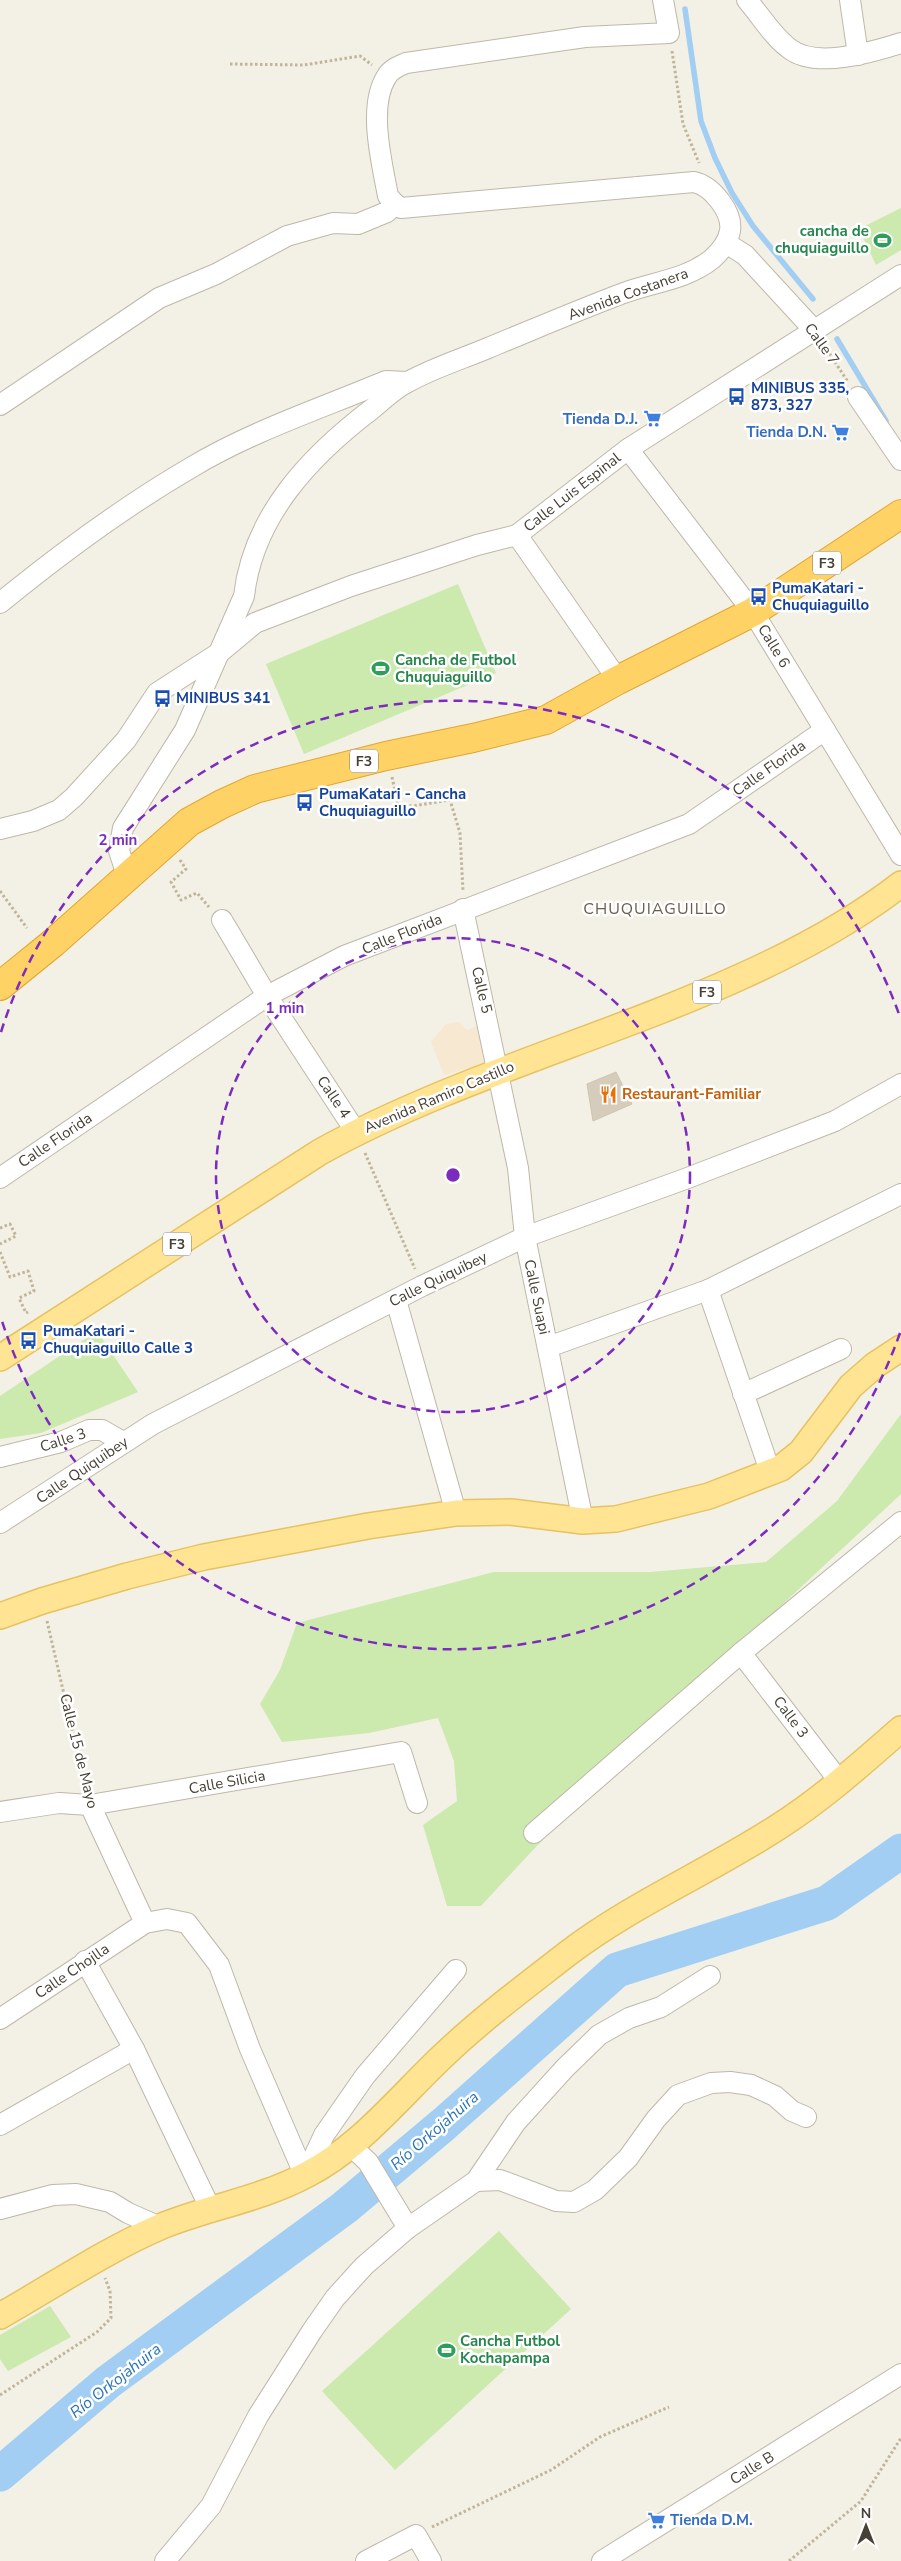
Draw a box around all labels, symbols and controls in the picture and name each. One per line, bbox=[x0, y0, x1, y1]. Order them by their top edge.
place label: cancha de chuquiaguillo bbox=[775, 221, 869, 258]
sports icon: cancha de chuquiaguillo bbox=[873, 230, 893, 250]
street label: Avenida Costanera bbox=[565, 263, 691, 325]
street label: Calle 7 bbox=[800, 319, 844, 369]
place label: MINIBUS 335, 873, 327 bbox=[751, 378, 849, 415]
bus stop icon: MINIBUS 335, 873, 327 bbox=[727, 387, 747, 407]
place label: Tienda D.J. bbox=[563, 409, 638, 429]
supermarket icon: Tienda D.J. bbox=[642, 409, 662, 429]
place label: Tienda D.N. bbox=[746, 422, 827, 442]
supermarket icon: Tienda D.N. bbox=[831, 422, 851, 442]
street label: Calle Luis Espinal bbox=[519, 447, 625, 536]
road number: F3 bbox=[813, 552, 841, 574]
place label: PumaKatari - Chuquiaguillo bbox=[772, 578, 869, 615]
bus stop icon: PumaKatari - Chuquiaguillo bbox=[748, 587, 768, 607]
street label: Calle 6 bbox=[753, 621, 795, 671]
place label: Cancha de Futbol Chuquiaguillo bbox=[395, 650, 517, 687]
sports icon: Cancha de Futbol Chuquiaguillo bbox=[371, 659, 391, 679]
bus stop icon: MINIBUS 341 bbox=[152, 688, 172, 708]
place label: MINIBUS 341 bbox=[176, 688, 271, 708]
street label: Calle Florida bbox=[728, 735, 810, 801]
road number: F3 bbox=[350, 749, 378, 772]
place label: PumaKatari - Cancha Chuquiaguillo bbox=[319, 784, 466, 821]
bus stop icon: PumaKatari - Cancha Chuquiaguillo bbox=[295, 793, 315, 813]
text: 2 min bbox=[99, 830, 137, 850]
district label: CHUQUIAGUILLO bbox=[583, 898, 727, 920]
street label: Calle Florida bbox=[359, 909, 445, 959]
street label: Calle 5 bbox=[467, 965, 497, 1015]
road number: F3 bbox=[693, 980, 721, 1004]
text: 1 min bbox=[266, 998, 304, 1018]
street label: Avenida Ramiro Castillo bbox=[361, 1056, 517, 1138]
street label: Calle 4 bbox=[312, 1072, 356, 1122]
restaurant icon: Restaurant-Familiar bbox=[598, 1084, 618, 1104]
place label: Restaurant-Familiar bbox=[622, 1084, 761, 1104]
street label: Calle Florida bbox=[14, 1108, 96, 1172]
centre of rings bbox=[444, 1166, 462, 1184]
road number: F3 bbox=[163, 1232, 191, 1256]
street label: Calle Quiquibey bbox=[386, 1246, 491, 1311]
street label: Calle Suapi bbox=[519, 1258, 555, 1336]
place label: PumaKatari - Chuquiaguillo Calle 3 bbox=[43, 1321, 193, 1358]
bus stop icon: PumaKatari - Chuquiaguillo Calle 3 bbox=[19, 1330, 39, 1350]
street label: Calle 3 bbox=[37, 1423, 89, 1457]
street label: Calle Quiquibey bbox=[32, 1432, 132, 1508]
street label: Calle 15 de Mayo bbox=[55, 1692, 103, 1810]
street label: Calle 3 bbox=[769, 1692, 813, 1742]
street label: Calle Silicia bbox=[187, 1765, 267, 1799]
street label: Calle Chojlla bbox=[31, 1939, 113, 2003]
water label: Río Orkojahuira bbox=[386, 2086, 483, 2175]
place label: Cancha Futbol Kochapampa bbox=[460, 2331, 560, 2368]
water label: Río Orkojahuira bbox=[65, 2338, 166, 2423]
sports icon: Cancha Futbol Kochapampa bbox=[436, 2340, 456, 2360]
street label: Calle B bbox=[726, 2447, 778, 2489]
north arrow bbox=[841, 2501, 891, 2551]
text: N bbox=[861, 2504, 871, 2523]
supermarket icon: Tienda D.M. bbox=[646, 2510, 666, 2530]
place label: Tienda D.M. bbox=[670, 2510, 753, 2530]

